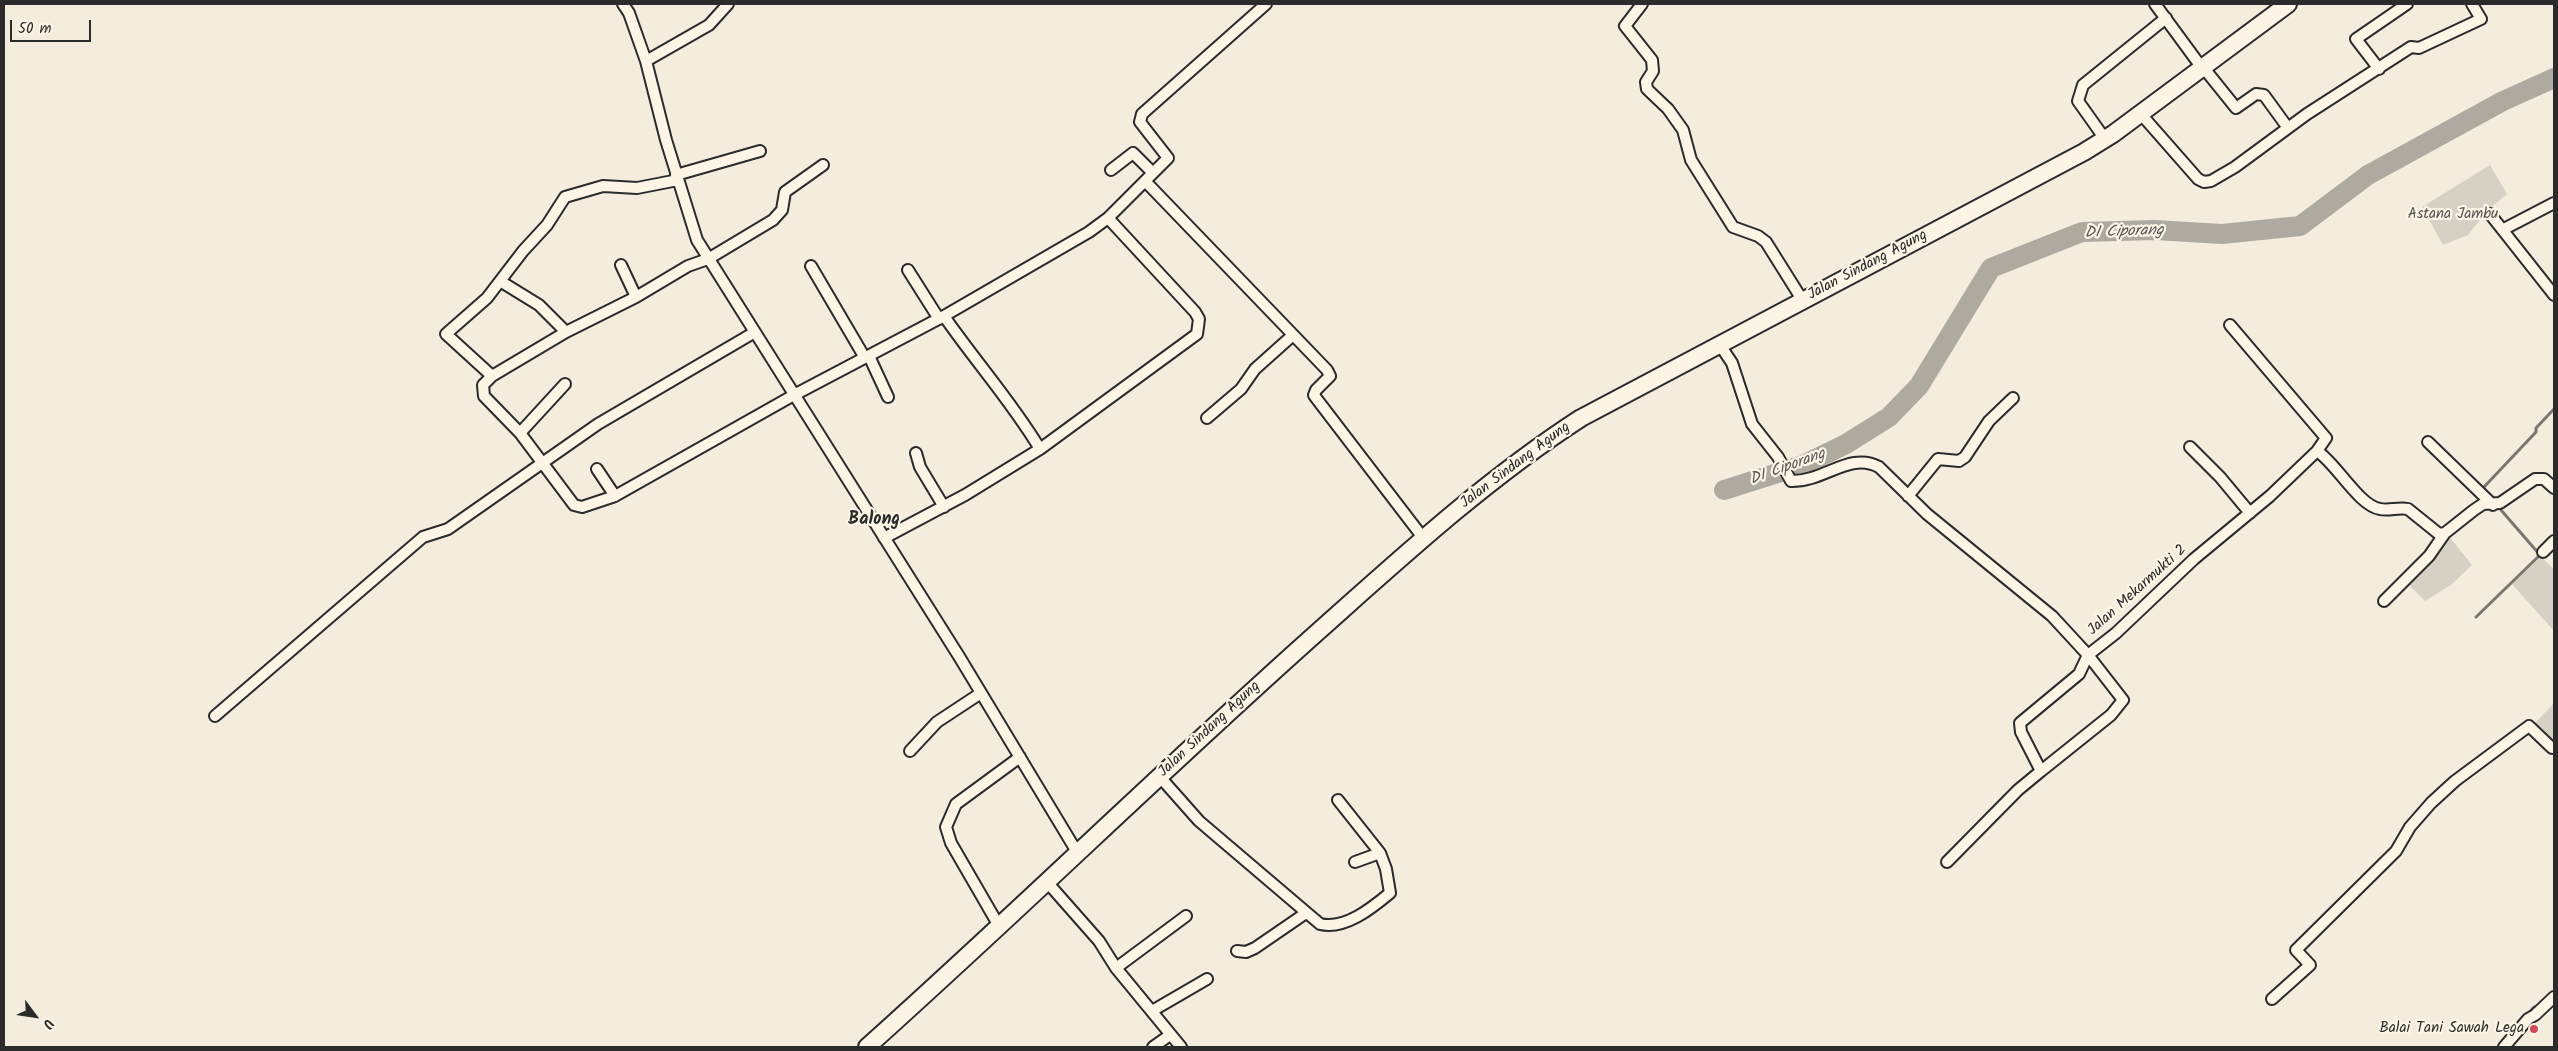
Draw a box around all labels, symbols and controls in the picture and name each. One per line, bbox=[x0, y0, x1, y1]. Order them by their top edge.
scale bar bbox=[12, 10, 94, 42]
text: 50 m bbox=[18, 17, 52, 41]
park label: Astana Jambu bbox=[2408, 206, 2498, 224]
water label: DI Ciporang bbox=[2084, 222, 2164, 244]
street label: Jalan Sindang Agung bbox=[1805, 227, 1931, 305]
street label: Jalan Sindang Agung bbox=[1458, 419, 1574, 513]
water label: DI Ciporang bbox=[1748, 445, 1828, 491]
district label: Balong bbox=[848, 510, 900, 532]
street label: Jalan Mekarmukti 2 bbox=[2085, 542, 2191, 640]
street label: Jalan Sindang Agung bbox=[1155, 678, 1265, 782]
north arrow bbox=[10, 991, 60, 1041]
text: U bbox=[36, 1014, 59, 1033]
place label: Balai Tani Sawah Lega bbox=[2379, 1020, 2524, 1038]
marker: Balai Tani Sawah Lega bbox=[2528, 1023, 2540, 1035]

